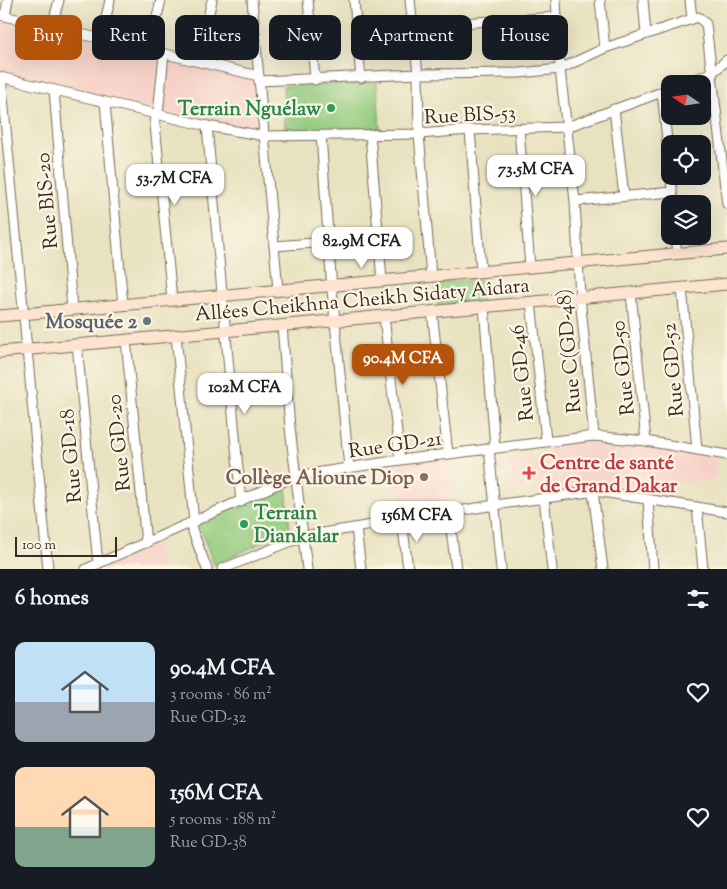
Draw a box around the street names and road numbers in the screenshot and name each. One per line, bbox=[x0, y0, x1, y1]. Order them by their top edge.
street label: Rue BIS-53 bbox=[424, 100, 517, 133]
street label: Rue BIS-20 bbox=[30, 151, 67, 250]
street label: Allées Cheikhna Cheikh Sidaty Aîdara bbox=[194, 272, 531, 331]
street label: Rue C(GD-48) bbox=[551, 288, 590, 414]
street label: Rue GD-50 bbox=[605, 319, 644, 417]
street label: Rue GD-52 bbox=[656, 322, 693, 418]
street label: Rue GD-46 bbox=[504, 323, 543, 422]
street label: Rue GD-20 bbox=[101, 393, 140, 493]
street label: Rue GD-18 bbox=[54, 407, 91, 504]
street label: Rue GD-21 bbox=[347, 426, 444, 467]

